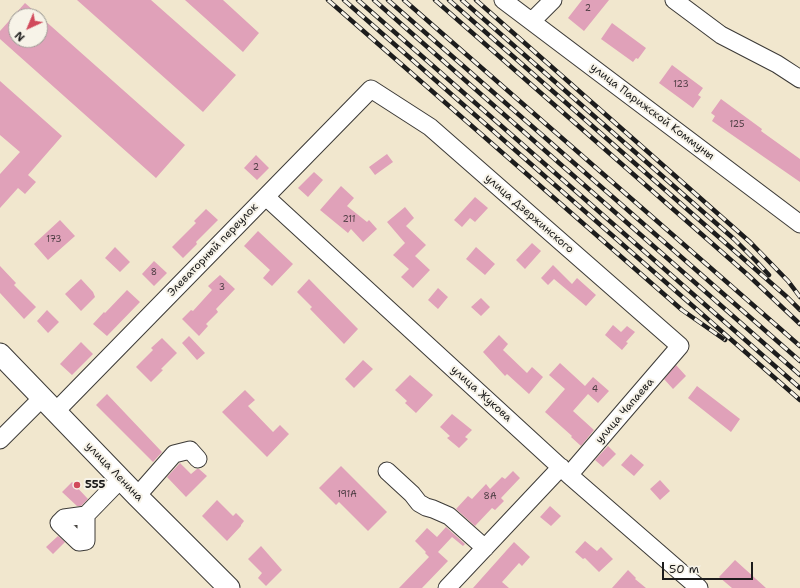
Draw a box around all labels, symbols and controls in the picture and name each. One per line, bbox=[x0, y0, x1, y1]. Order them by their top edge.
house number: 2 bbox=[585, 4, 591, 14]
north arrow bbox=[8, 8, 48, 48]
text: N bbox=[12, 28, 28, 45]
street label: улица Парижской Коммуны bbox=[587, 61, 717, 163]
house number: 123 bbox=[673, 80, 689, 90]
house number: 125 bbox=[730, 120, 744, 130]
house number: 2 bbox=[253, 163, 259, 173]
street label: улица Дзержинского bbox=[482, 172, 576, 256]
street label: Элеваторный переулок bbox=[165, 201, 261, 299]
house number: 211 bbox=[342, 215, 356, 225]
house number: 173 bbox=[46, 235, 62, 245]
house number: 8 bbox=[151, 268, 157, 278]
house number: 3 bbox=[219, 283, 225, 293]
street label: улица Жукова bbox=[448, 363, 514, 425]
street label: улица Чапаева bbox=[593, 376, 657, 446]
house number: 4 bbox=[592, 385, 598, 395]
street label: улица Ленина bbox=[82, 440, 146, 504]
place label: 555 bbox=[85, 478, 105, 492]
marker: 555 bbox=[72, 480, 82, 490]
house number: 191А bbox=[337, 490, 357, 500]
house number: 8А bbox=[484, 492, 496, 502]
scale bar bbox=[664, 554, 755, 580]
text: 50 m bbox=[669, 561, 699, 577]

